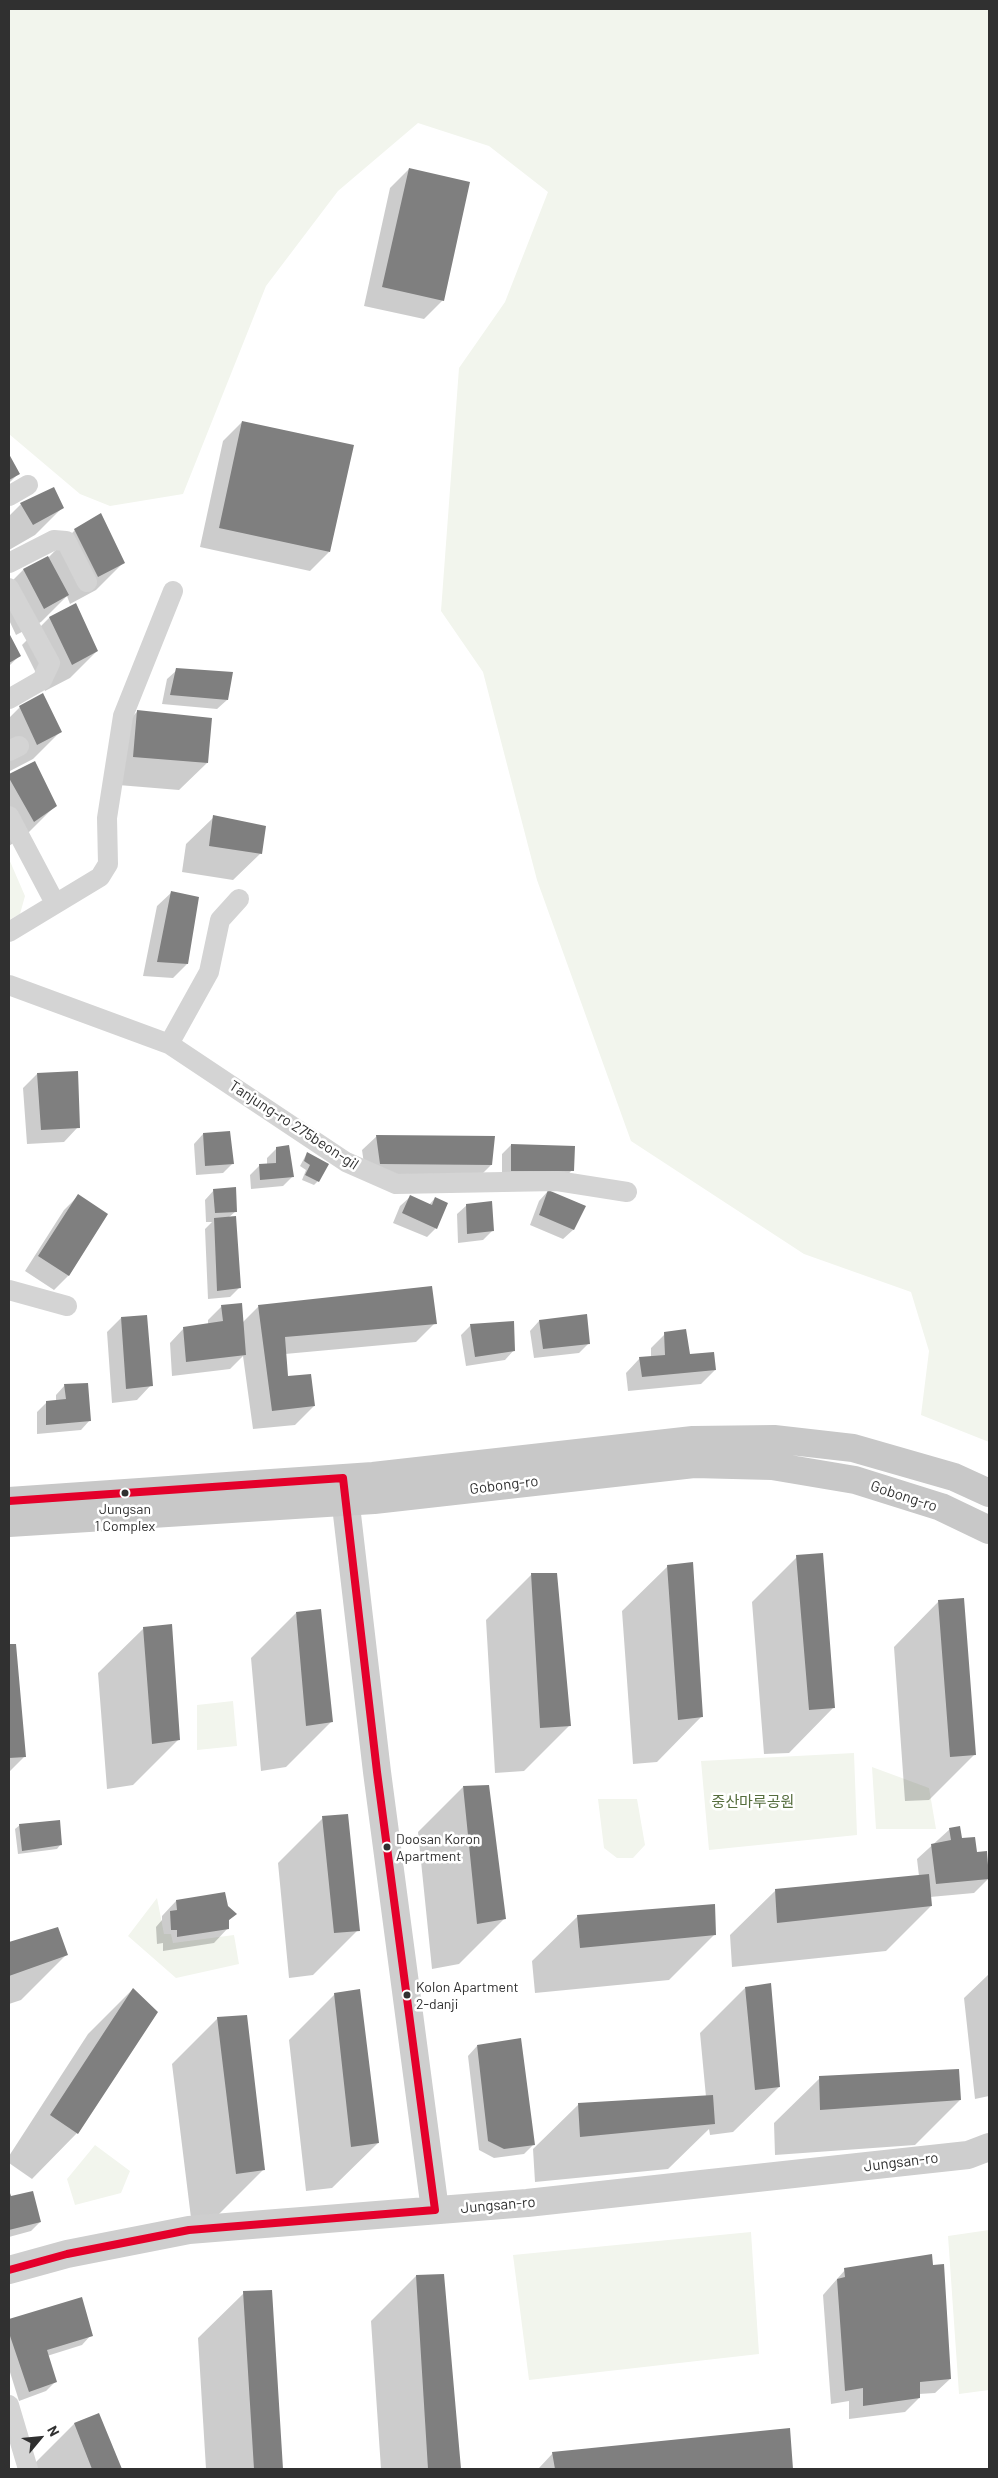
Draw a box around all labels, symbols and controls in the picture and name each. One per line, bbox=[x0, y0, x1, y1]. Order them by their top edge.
street label: Tanjung-ro 275beon-gil bbox=[226, 1076, 362, 1174]
street label: Gobong-ro bbox=[469, 1472, 539, 1498]
street label: Gobong-ro bbox=[868, 1477, 940, 1515]
marker: Jungsan 1 Complex bbox=[120, 1488, 130, 1498]
place label: Jungsan 1 Complex bbox=[95, 1501, 155, 1534]
park label: 중산마루공원 bbox=[712, 1793, 794, 1811]
place label: Doosan Koron Apartment bbox=[396, 1831, 480, 1864]
marker: Doosan Koron Apartment bbox=[382, 1842, 392, 1852]
place label: Kolon Apartment 2-danji bbox=[416, 1979, 519, 2011]
marker: Kolon Apartment 2-danji bbox=[402, 1990, 412, 2000]
street label: Jungsan-ro bbox=[863, 2148, 939, 2176]
street label: Jungsan-ro bbox=[460, 2193, 536, 2217]
north arrow bbox=[15, 2413, 65, 2463]
text: N bbox=[44, 2423, 63, 2439]

